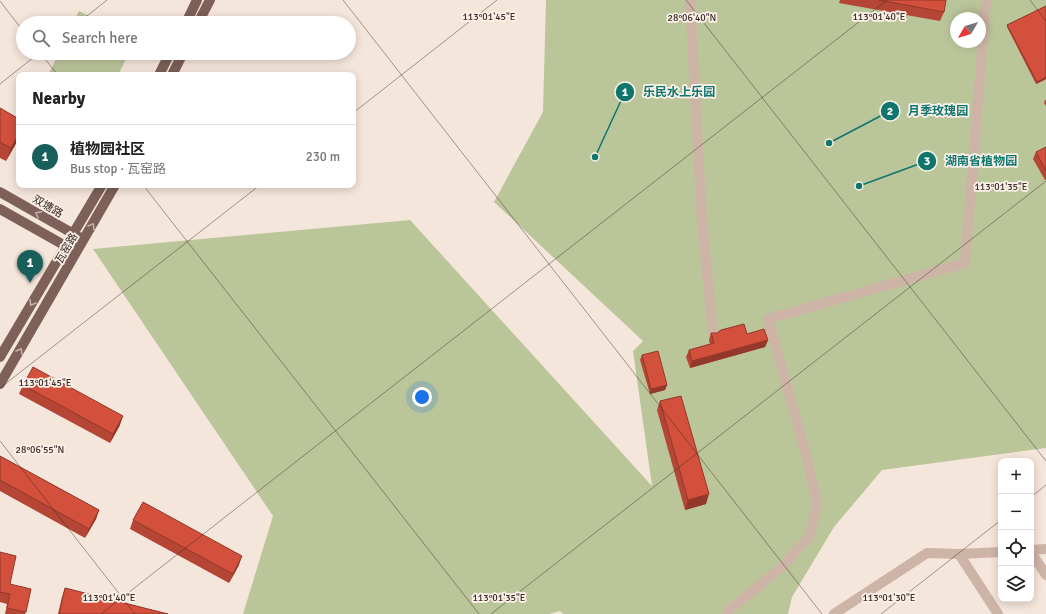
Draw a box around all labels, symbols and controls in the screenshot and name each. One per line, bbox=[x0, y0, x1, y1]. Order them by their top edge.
text: 113°01'45"E bbox=[462, 11, 516, 23]
text: 113°01'40"E bbox=[852, 11, 906, 23]
text: 28°06'40"N bbox=[668, 12, 716, 24]
north arrow bbox=[950, 12, 986, 48]
search box bbox=[16, 16, 356, 60]
icon: search bbox=[30, 27, 52, 49]
text: Search here bbox=[62, 29, 138, 47]
callout: 乐民水上乐园 bbox=[615, 80, 723, 104]
text: 1 bbox=[622, 85, 629, 100]
text: 乐民水上乐园 bbox=[643, 85, 715, 100]
text: Nearby bbox=[32, 88, 85, 109]
callout: 月季玫瑰园 bbox=[880, 99, 976, 123]
text: 2 bbox=[887, 104, 893, 119]
text: 月季玫瑰园 bbox=[908, 104, 968, 119]
text: 植物园社区 bbox=[70, 140, 145, 158]
text: 1 bbox=[41, 149, 49, 165]
text: 230 m bbox=[306, 149, 340, 165]
callout: 湖南省植物园 bbox=[917, 149, 1025, 173]
text: 3 bbox=[924, 154, 930, 169]
text: 湖南省植物园 bbox=[945, 154, 1017, 169]
text: Bus stop · 瓦窑路 bbox=[70, 161, 166, 177]
text: 113°01'35"E bbox=[974, 181, 1028, 193]
street label: 双塘路 bbox=[30, 193, 65, 220]
one-way arrow bbox=[35, 211, 42, 218]
one-way arrow bbox=[87, 223, 94, 230]
street label: 瓦窑路 bbox=[53, 231, 80, 266]
pin: 1 bbox=[17, 250, 43, 283]
one-way arrow bbox=[30, 299, 37, 306]
one-way arrow bbox=[15, 348, 22, 355]
text: 113°01'45"E bbox=[18, 377, 72, 389]
your location bbox=[412, 387, 432, 407]
text: 28°06'55"N bbox=[16, 444, 64, 456]
map controls bbox=[998, 458, 1034, 602]
button: + bbox=[998, 458, 1034, 494]
button: − bbox=[998, 494, 1034, 530]
button: locate bbox=[998, 530, 1034, 566]
button: layers bbox=[998, 566, 1034, 602]
text: 113°01'40"E bbox=[82, 592, 136, 604]
text: 113°01'35"E bbox=[472, 592, 526, 604]
text: 113°01'30"E bbox=[862, 592, 916, 604]

